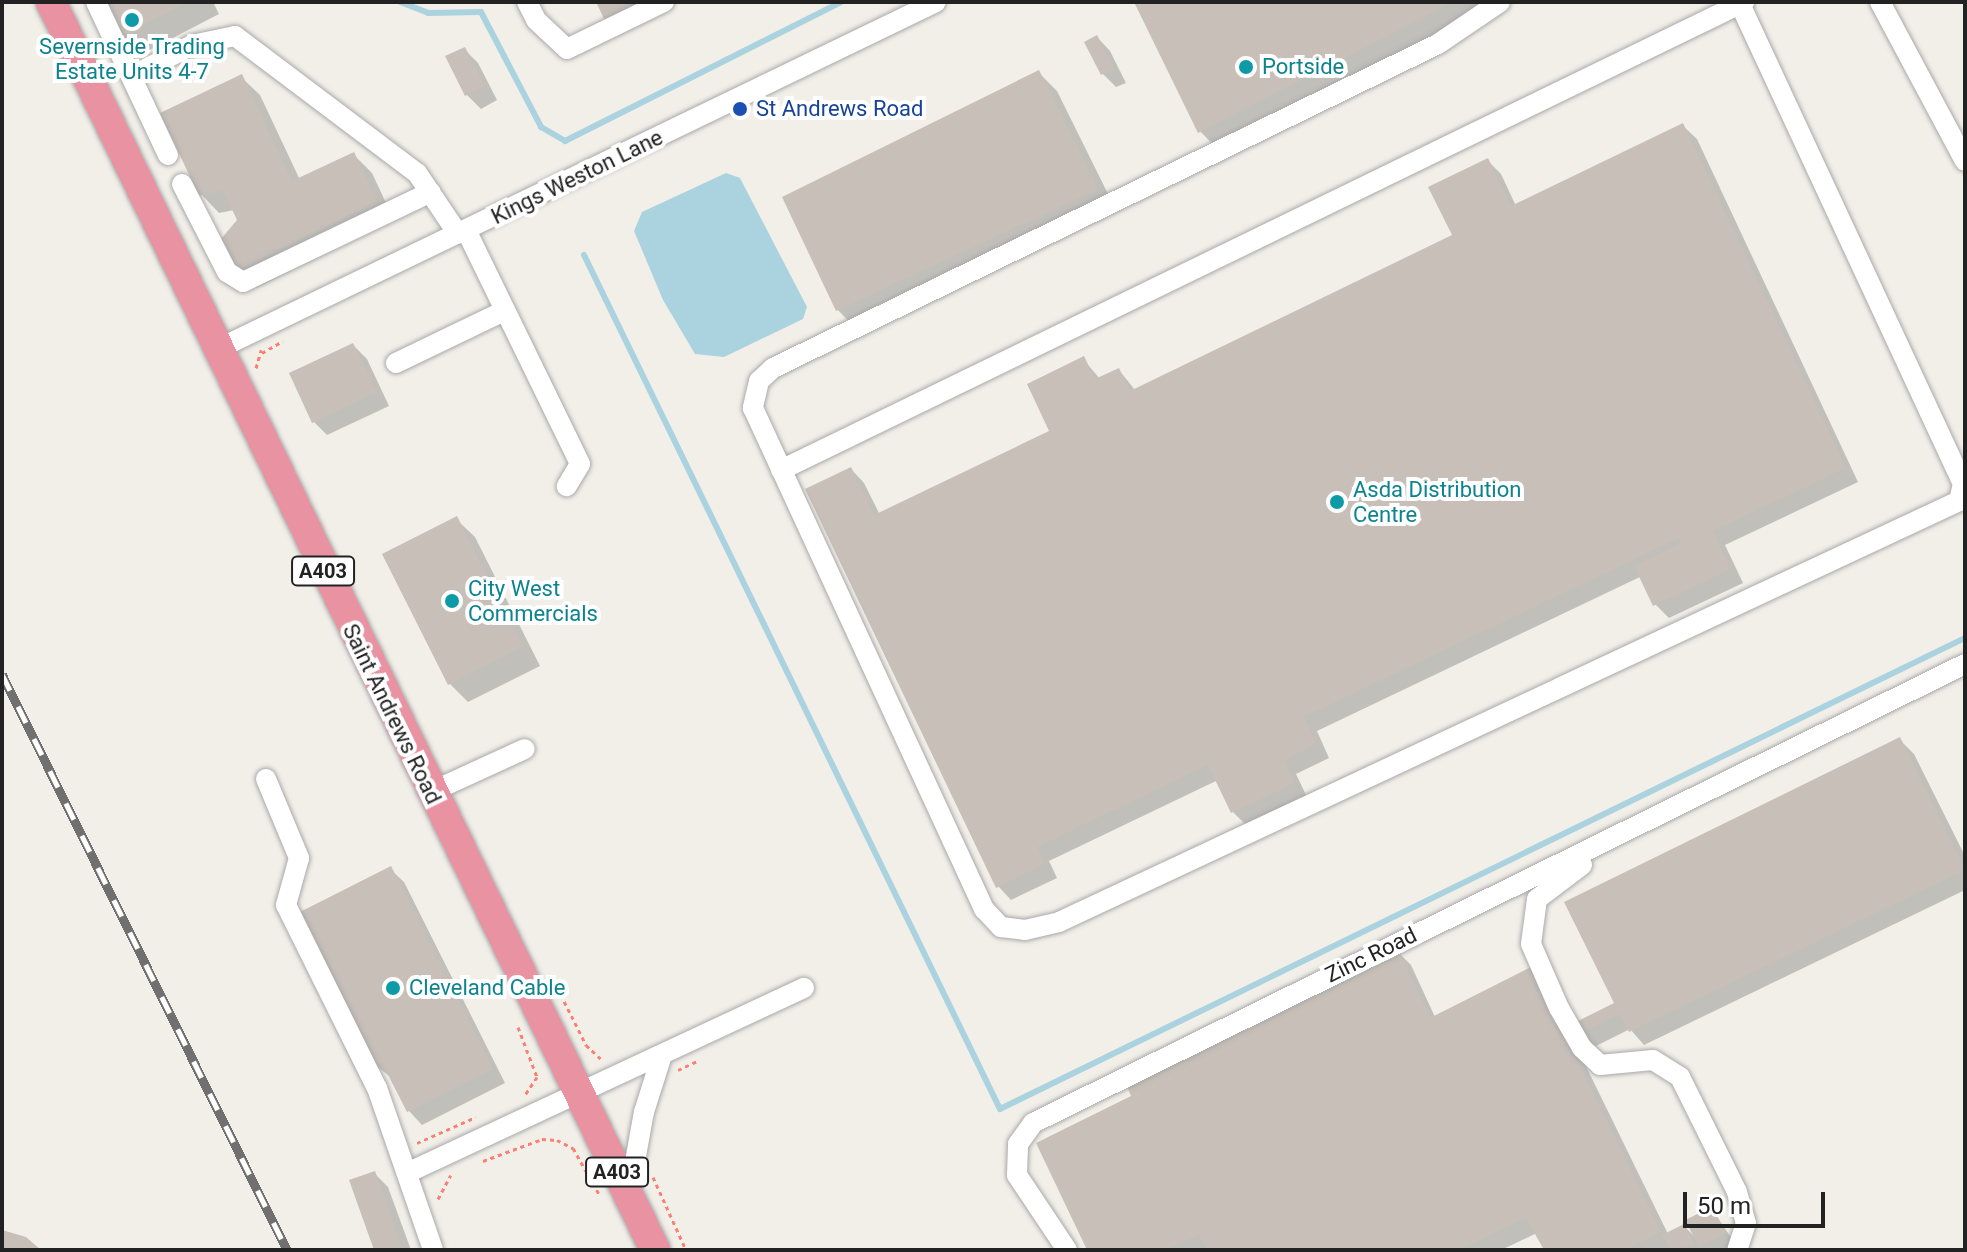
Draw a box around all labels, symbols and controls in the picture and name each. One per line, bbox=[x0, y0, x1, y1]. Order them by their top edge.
marker: Severnside Trading Estate Units 4-7 bbox=[123, 11, 141, 29]
place label: Severnside Trading Estate Units 4-7 bbox=[39, 33, 225, 84]
place label: Portside bbox=[1262, 54, 1344, 80]
marker: Portside bbox=[1237, 58, 1255, 76]
place label: St Andrews Road bbox=[756, 96, 923, 122]
marker: St Andrews Road bbox=[731, 100, 749, 118]
street label: Kings Weston Lane bbox=[487, 124, 667, 230]
place label: Asda Distribution Centre bbox=[1353, 476, 1521, 528]
marker: Asda Distribution Centre bbox=[1328, 493, 1346, 511]
road number: A403 bbox=[291, 555, 355, 587]
place label: City West Commercials bbox=[468, 575, 598, 626]
marker: City West Commercials bbox=[443, 592, 461, 610]
street label: Saint Andrews Road bbox=[337, 620, 447, 808]
street label: Zinc Road bbox=[1321, 922, 1421, 988]
place label: Cleveland Cable bbox=[409, 975, 565, 1001]
marker: Cleveland Cable bbox=[384, 979, 402, 997]
road number: A403 bbox=[585, 1156, 649, 1188]
scale bar bbox=[1687, 1176, 1829, 1226]
text: 50 m bbox=[1697, 1192, 1751, 1220]

